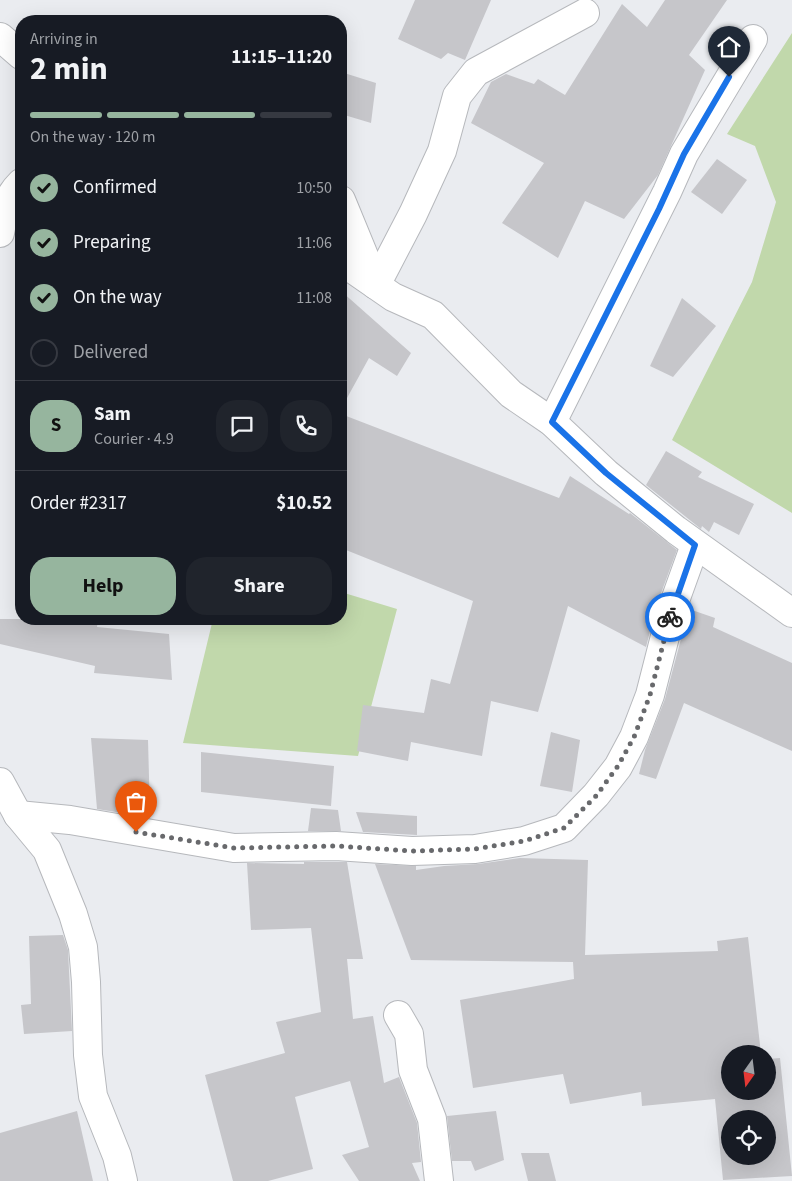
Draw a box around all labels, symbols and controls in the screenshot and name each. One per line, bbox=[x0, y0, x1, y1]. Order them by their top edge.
pin bbox=[708, 26, 750, 77]
text: Arriving in bbox=[30, 28, 98, 50]
icon: home bbox=[715, 33, 743, 61]
text: 11:15–11:20 bbox=[231, 44, 332, 71]
text: 2 min bbox=[30, 46, 108, 92]
text: On the way · 120 m bbox=[30, 126, 155, 148]
icon: check bbox=[30, 174, 58, 202]
text: Confirmed bbox=[73, 174, 157, 201]
text: 10:50 bbox=[296, 177, 332, 199]
icon: check bbox=[30, 229, 58, 257]
text: Preparing bbox=[73, 229, 151, 256]
text: 11:06 bbox=[296, 232, 332, 254]
icon: check bbox=[30, 284, 58, 312]
text: On the way bbox=[73, 284, 162, 311]
text: 11:08 bbox=[296, 287, 332, 309]
text: Delivered bbox=[73, 339, 148, 366]
button: chat bbox=[216, 400, 268, 452]
button: phone bbox=[280, 400, 332, 452]
text: Sam bbox=[94, 401, 131, 428]
text: S bbox=[51, 412, 61, 439]
text: Courier · 4.9 bbox=[94, 428, 174, 450]
text: Order #2317 bbox=[30, 490, 127, 517]
text: $10.52 bbox=[276, 490, 332, 517]
button: Help bbox=[30, 557, 176, 615]
button: Share bbox=[186, 557, 332, 615]
courier bbox=[645, 592, 695, 642]
icon: bike bbox=[656, 603, 684, 631]
pin bbox=[115, 781, 157, 832]
icon: bag bbox=[122, 788, 150, 816]
north arrow bbox=[721, 1045, 776, 1100]
map controls bbox=[721, 1045, 776, 1165]
button: locate bbox=[721, 1110, 776, 1165]

